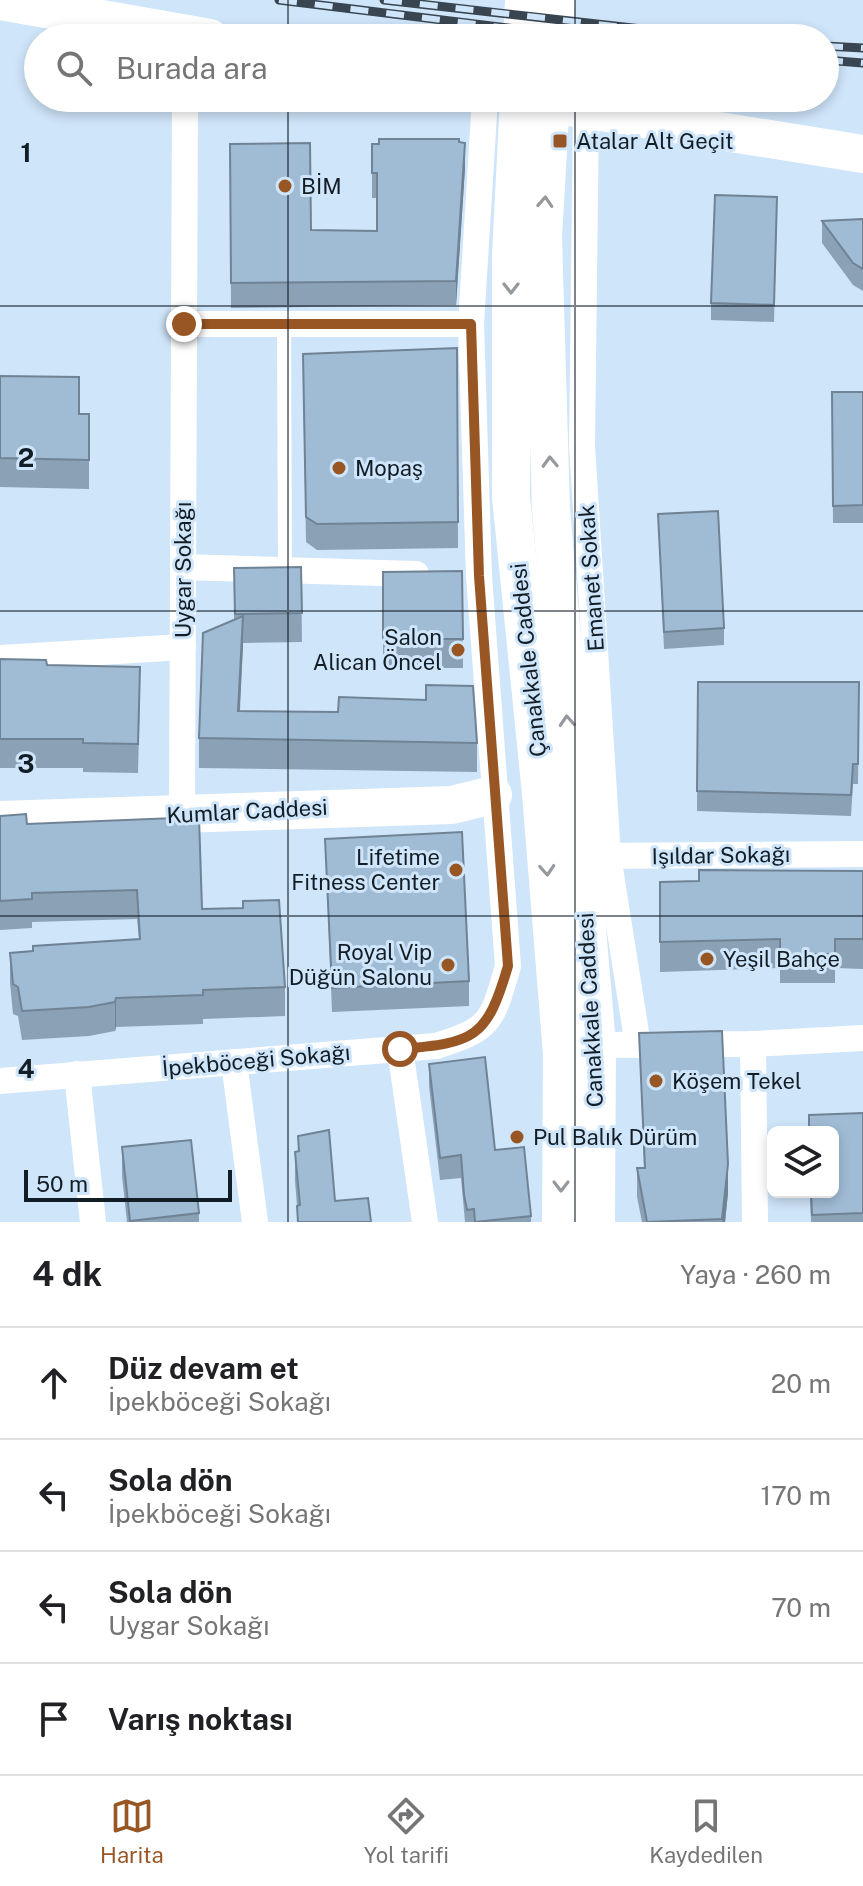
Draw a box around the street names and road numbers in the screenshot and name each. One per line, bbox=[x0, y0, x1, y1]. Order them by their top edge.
street label: Uygar Sokağı bbox=[170, 502, 196, 638]
street label: Emanet Sokak bbox=[573, 504, 609, 652]
street label: Çanakkale Caddesi bbox=[505, 562, 551, 758]
street label: Kumlar Caddesi bbox=[166, 794, 328, 828]
street label: Işıldar Sokağı bbox=[651, 841, 791, 869]
street label: Canakkale Caddesi bbox=[572, 912, 608, 1108]
street label: İpekböceği Sokağı bbox=[161, 1038, 351, 1081]

